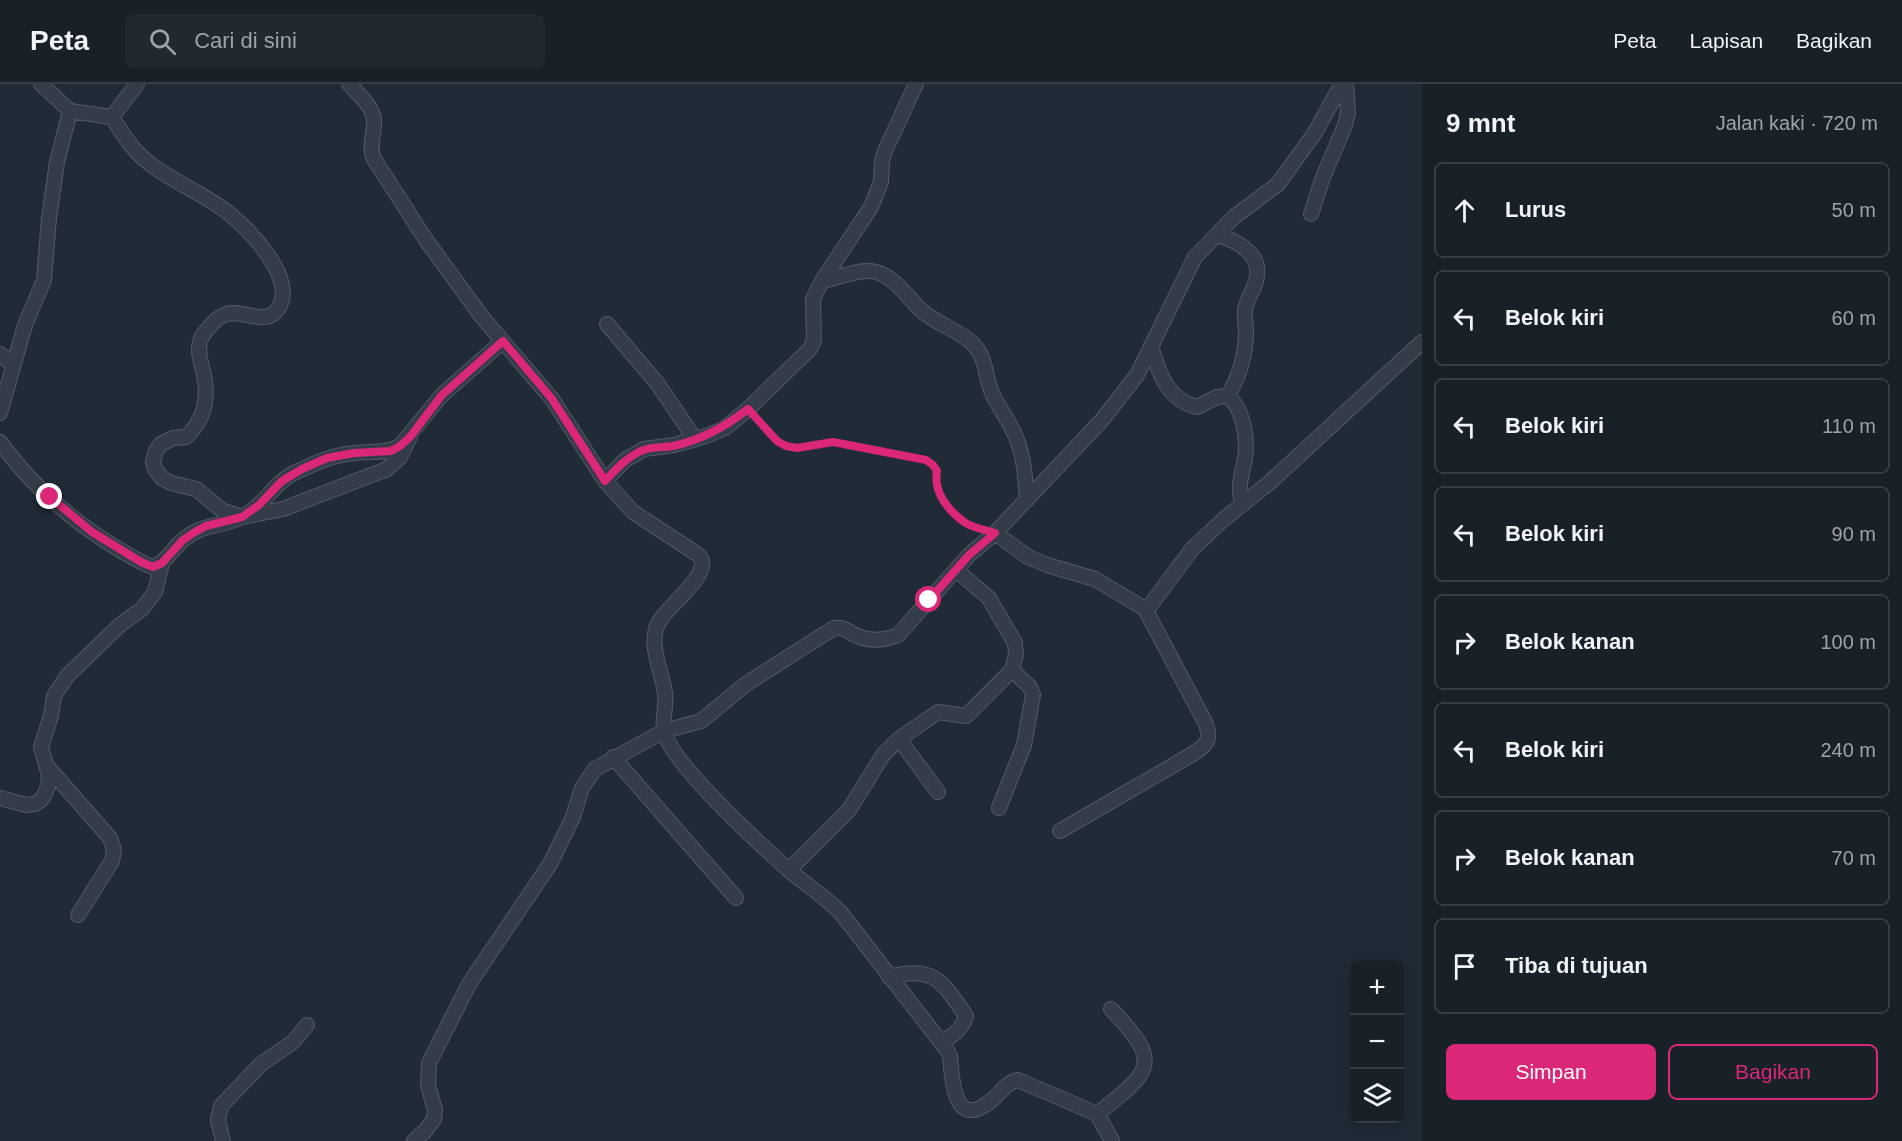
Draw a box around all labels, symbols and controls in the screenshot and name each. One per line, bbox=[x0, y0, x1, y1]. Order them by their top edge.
search box bbox=[125, 14, 545, 68]
text: Peta bbox=[30, 25, 89, 56]
icon: search bbox=[146, 25, 179, 58]
text: Cari di sini bbox=[194, 28, 297, 53]
text: Peta bbox=[1613, 29, 1657, 52]
text: Lapisan bbox=[1690, 29, 1763, 52]
text: Bagikan bbox=[1796, 29, 1872, 52]
text: 9 mnt bbox=[1446, 108, 1515, 138]
text: Jalan kaki · 720 m bbox=[1716, 112, 1878, 134]
icon: ahead bbox=[1448, 194, 1481, 227]
text: Lurus bbox=[1505, 197, 1566, 222]
text: 50 m bbox=[1832, 199, 1876, 221]
icon: left bbox=[1448, 302, 1481, 335]
text: Belok kiri bbox=[1505, 305, 1604, 330]
text: 60 m bbox=[1832, 307, 1876, 329]
icon: left bbox=[1448, 410, 1481, 443]
text: Belok kiri bbox=[1505, 413, 1604, 438]
text: 110 m bbox=[1822, 415, 1876, 437]
route end bbox=[36, 483, 62, 509]
icon: left bbox=[1448, 518, 1481, 551]
text: Belok kiri bbox=[1505, 521, 1604, 546]
text: 90 m bbox=[1832, 523, 1876, 545]
route start bbox=[915, 586, 941, 612]
icon: right bbox=[1448, 626, 1481, 659]
text: Belok kanan bbox=[1505, 629, 1635, 654]
text: 100 m bbox=[1820, 631, 1876, 653]
icon: left bbox=[1448, 734, 1481, 767]
text: Belok kiri bbox=[1505, 737, 1604, 762]
text: 240 m bbox=[1820, 739, 1876, 761]
icon: right bbox=[1448, 842, 1481, 875]
text: Belok kanan bbox=[1505, 845, 1635, 870]
text: 70 m bbox=[1832, 847, 1876, 869]
icon: arrive bbox=[1448, 950, 1481, 983]
text: Tiba di tujuan bbox=[1505, 953, 1648, 978]
map controls bbox=[1350, 961, 1404, 1123]
button: + bbox=[1350, 961, 1404, 1015]
button: − bbox=[1350, 1015, 1404, 1069]
button: Simpan bbox=[1446, 1044, 1656, 1100]
button: Bagikan bbox=[1668, 1044, 1878, 1100]
button: layers bbox=[1350, 1069, 1404, 1123]

